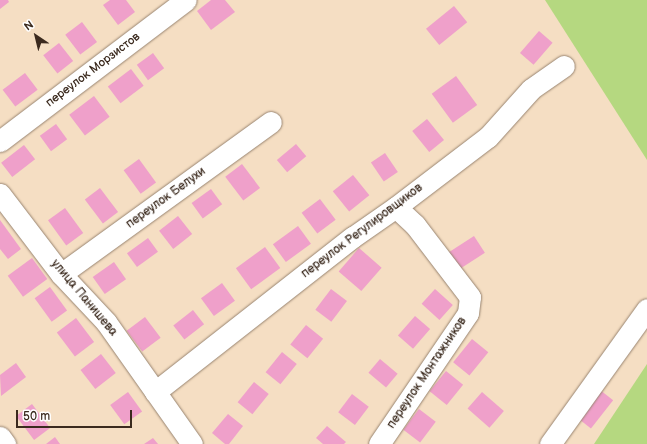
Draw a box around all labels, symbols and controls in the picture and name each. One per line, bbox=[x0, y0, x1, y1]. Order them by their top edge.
north arrow bbox=[16, 16, 56, 56]
text: N bbox=[22, 18, 36, 33]
street label: переулок Морзистов bbox=[43, 30, 143, 110]
street label: переулок Белухи bbox=[123, 164, 209, 232]
street label: переулок Регулировщиков bbox=[299, 181, 425, 281]
street label: улица Панишева bbox=[48, 257, 120, 339]
street label: переулок Монтажников bbox=[384, 315, 470, 431]
scale bar bbox=[18, 402, 134, 428]
text: 50 m bbox=[23, 409, 50, 424]

